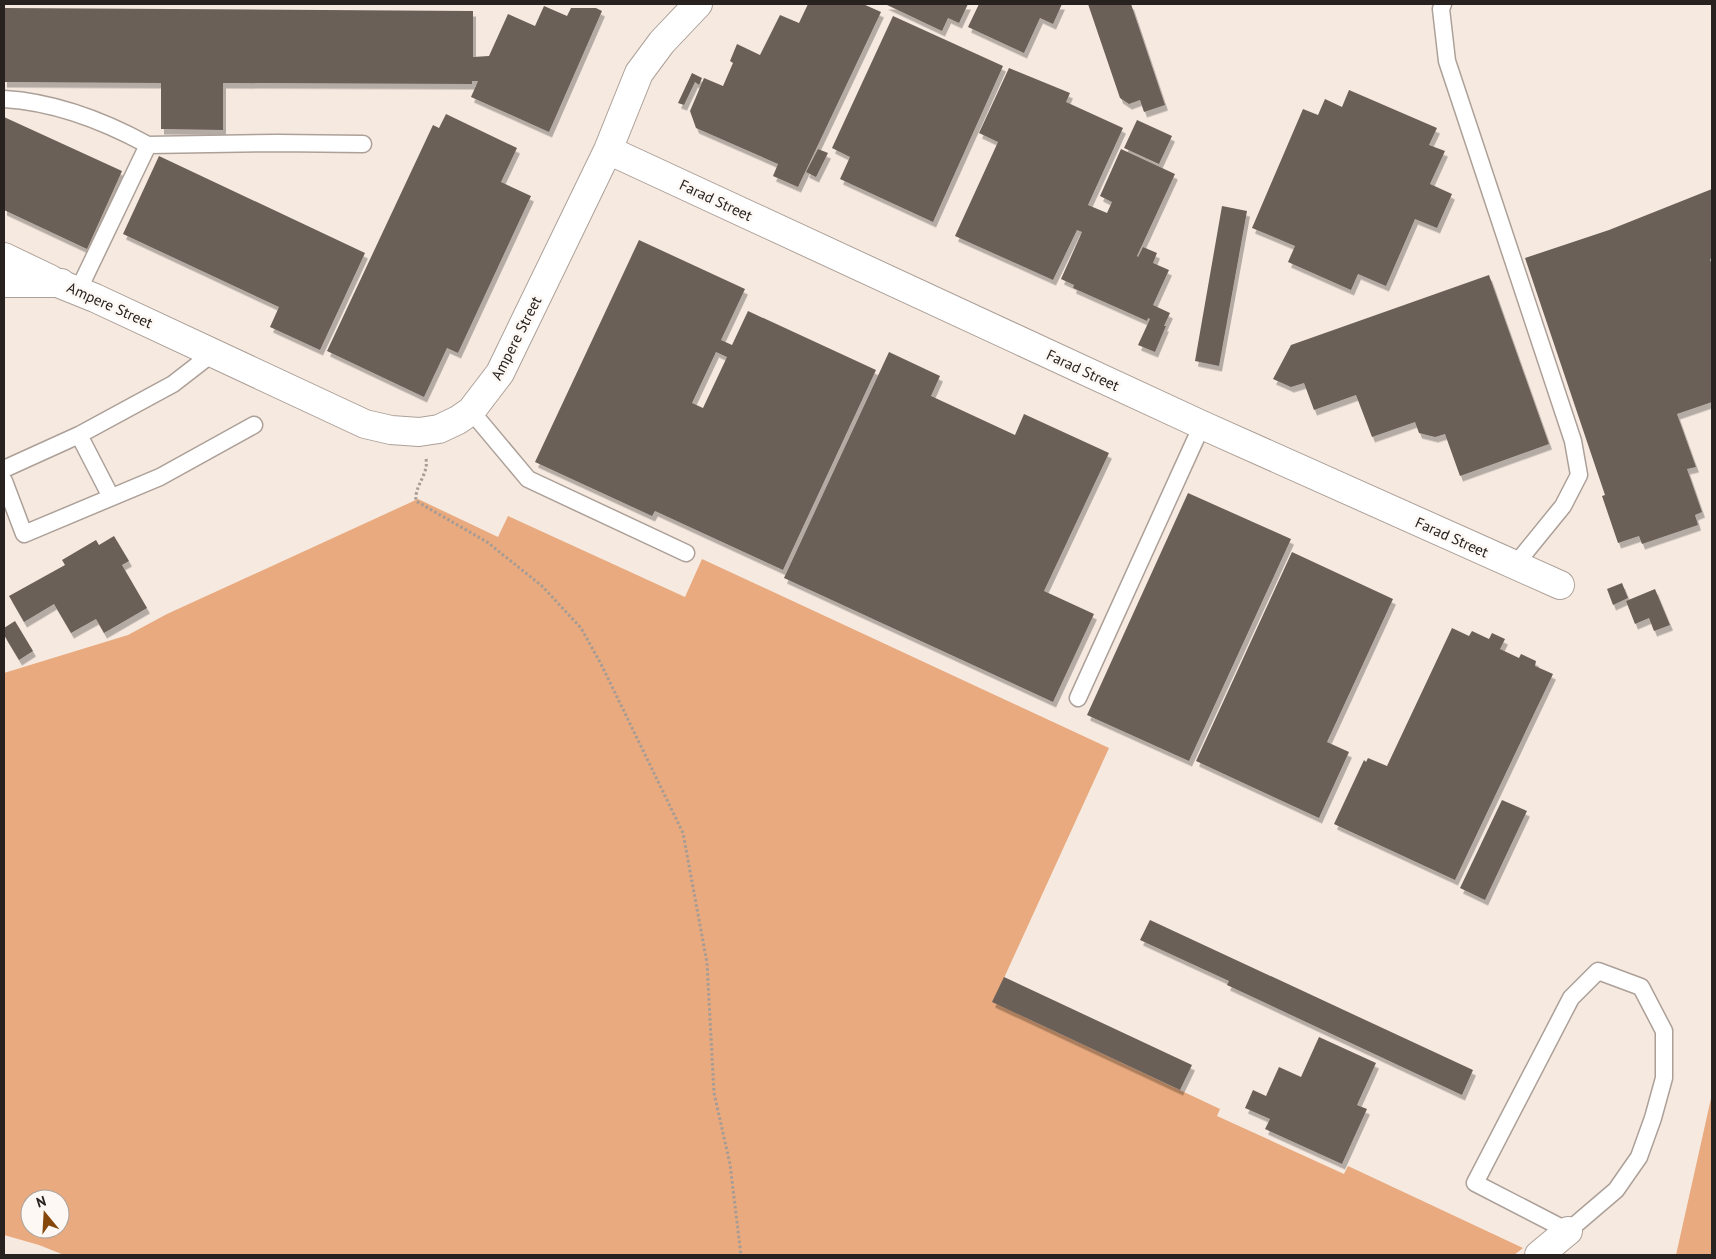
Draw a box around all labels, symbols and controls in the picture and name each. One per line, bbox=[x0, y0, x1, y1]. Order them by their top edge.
street label: Farad Street bbox=[677, 175, 755, 225]
street label: Ampere Street bbox=[64, 278, 156, 332]
street label: Ampere Street bbox=[487, 293, 545, 383]
street label: Farad Street bbox=[1044, 345, 1122, 395]
street label: Farad Street bbox=[1412, 512, 1492, 562]
north arrow bbox=[20, 1189, 70, 1239]
text: N bbox=[34, 1192, 48, 1212]

